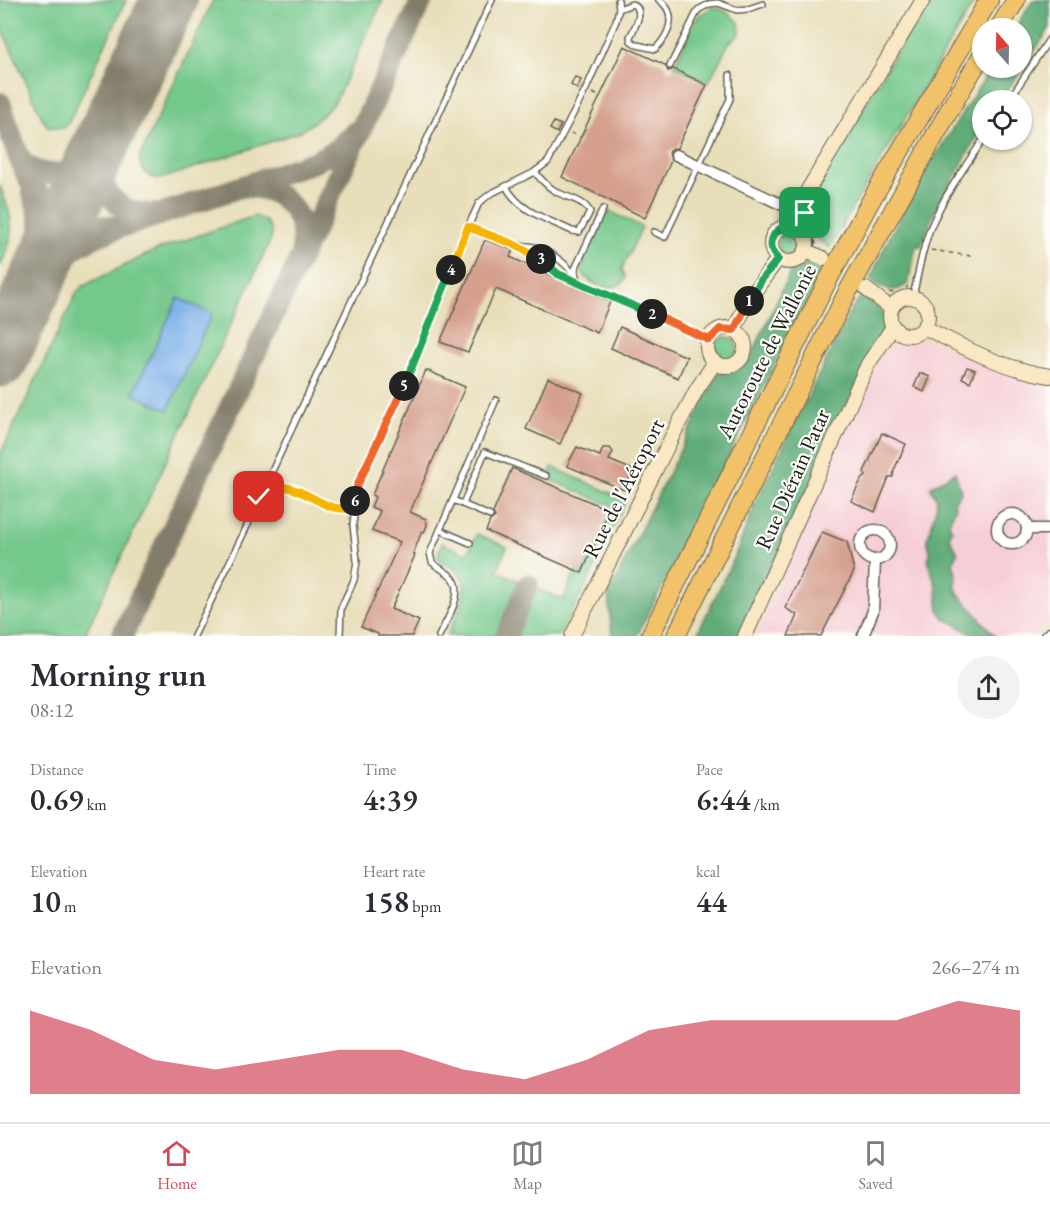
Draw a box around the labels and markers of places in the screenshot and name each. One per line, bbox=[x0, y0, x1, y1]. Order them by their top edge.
pin bbox=[779, 187, 830, 238]
pin: 3 bbox=[526, 244, 556, 274]
pin: 4 bbox=[436, 255, 466, 285]
pin: 1 bbox=[734, 286, 764, 316]
pin: 2 bbox=[637, 299, 667, 329]
pin: 5 bbox=[389, 371, 419, 401]
pin bbox=[233, 471, 284, 522]
pin: 6 bbox=[340, 486, 370, 516]

